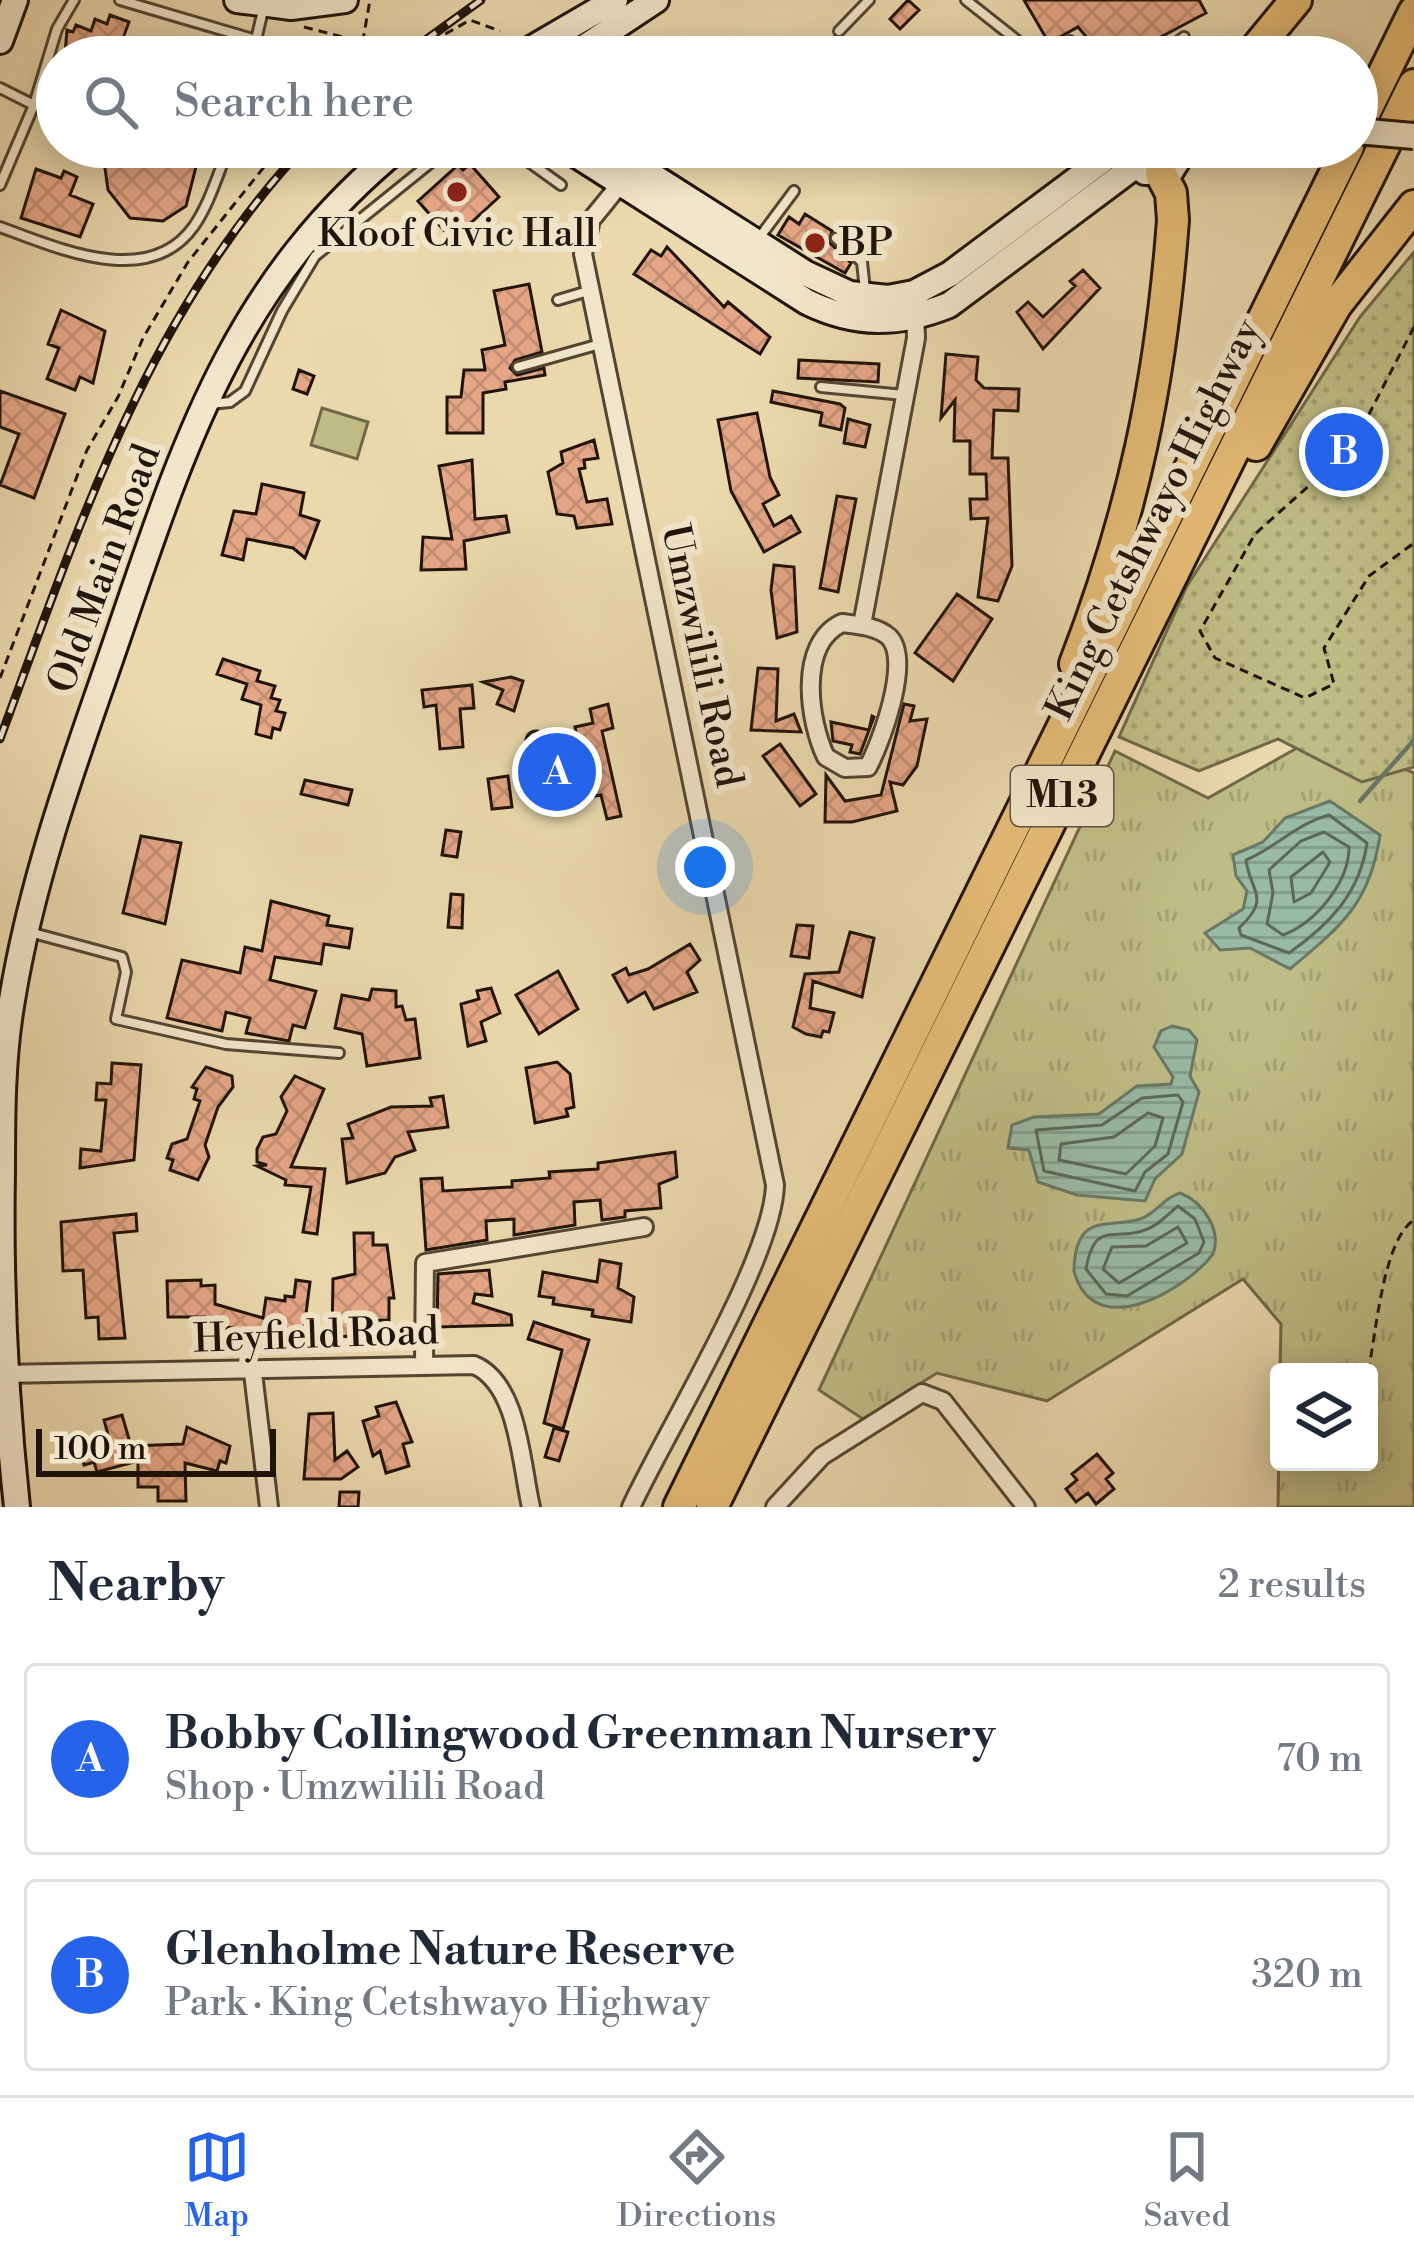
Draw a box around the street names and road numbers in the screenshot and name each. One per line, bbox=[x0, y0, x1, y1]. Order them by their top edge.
street label: King Cetshwayo Highway bbox=[1035, 310, 1273, 729]
street label: Old Main Road bbox=[37, 438, 173, 700]
street label: Umzwilili Road bbox=[649, 520, 753, 792]
road number: M13 bbox=[1011, 766, 1113, 826]
street label: Heyfield Road bbox=[192, 1307, 440, 1365]

